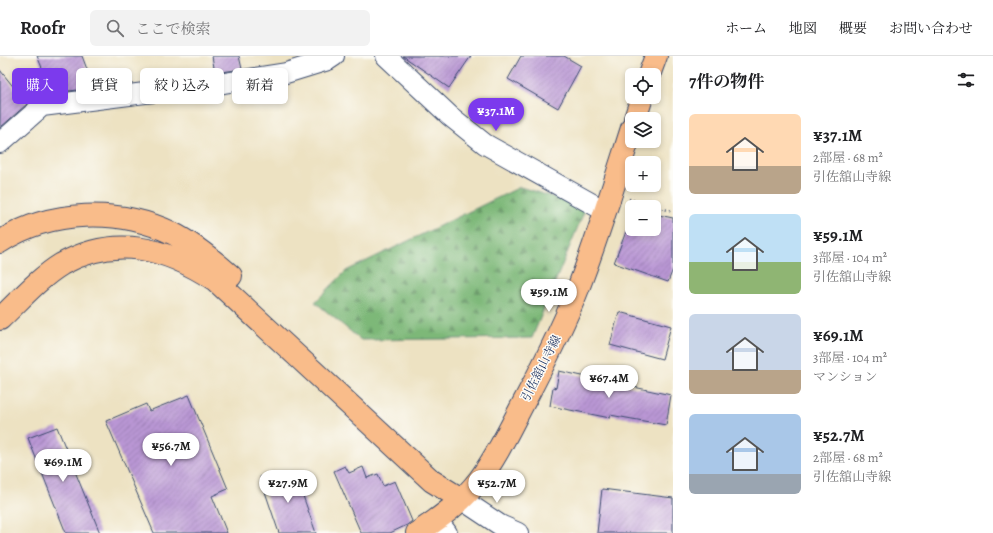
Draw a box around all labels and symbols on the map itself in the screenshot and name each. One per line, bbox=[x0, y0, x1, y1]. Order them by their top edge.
pin: ¥37.1M bbox=[463, 98, 529, 132]
pin: ¥59.1M bbox=[516, 279, 582, 313]
street label: 引佐舘山寺線 bbox=[518, 332, 564, 404]
pin: ¥67.4M bbox=[576, 365, 642, 399]
pin: ¥56.7M bbox=[138, 433, 204, 467]
pin: ¥69.1M bbox=[30, 449, 96, 483]
pin: ¥27.9M bbox=[255, 470, 321, 504]
pin: ¥52.7M bbox=[464, 470, 530, 504]

